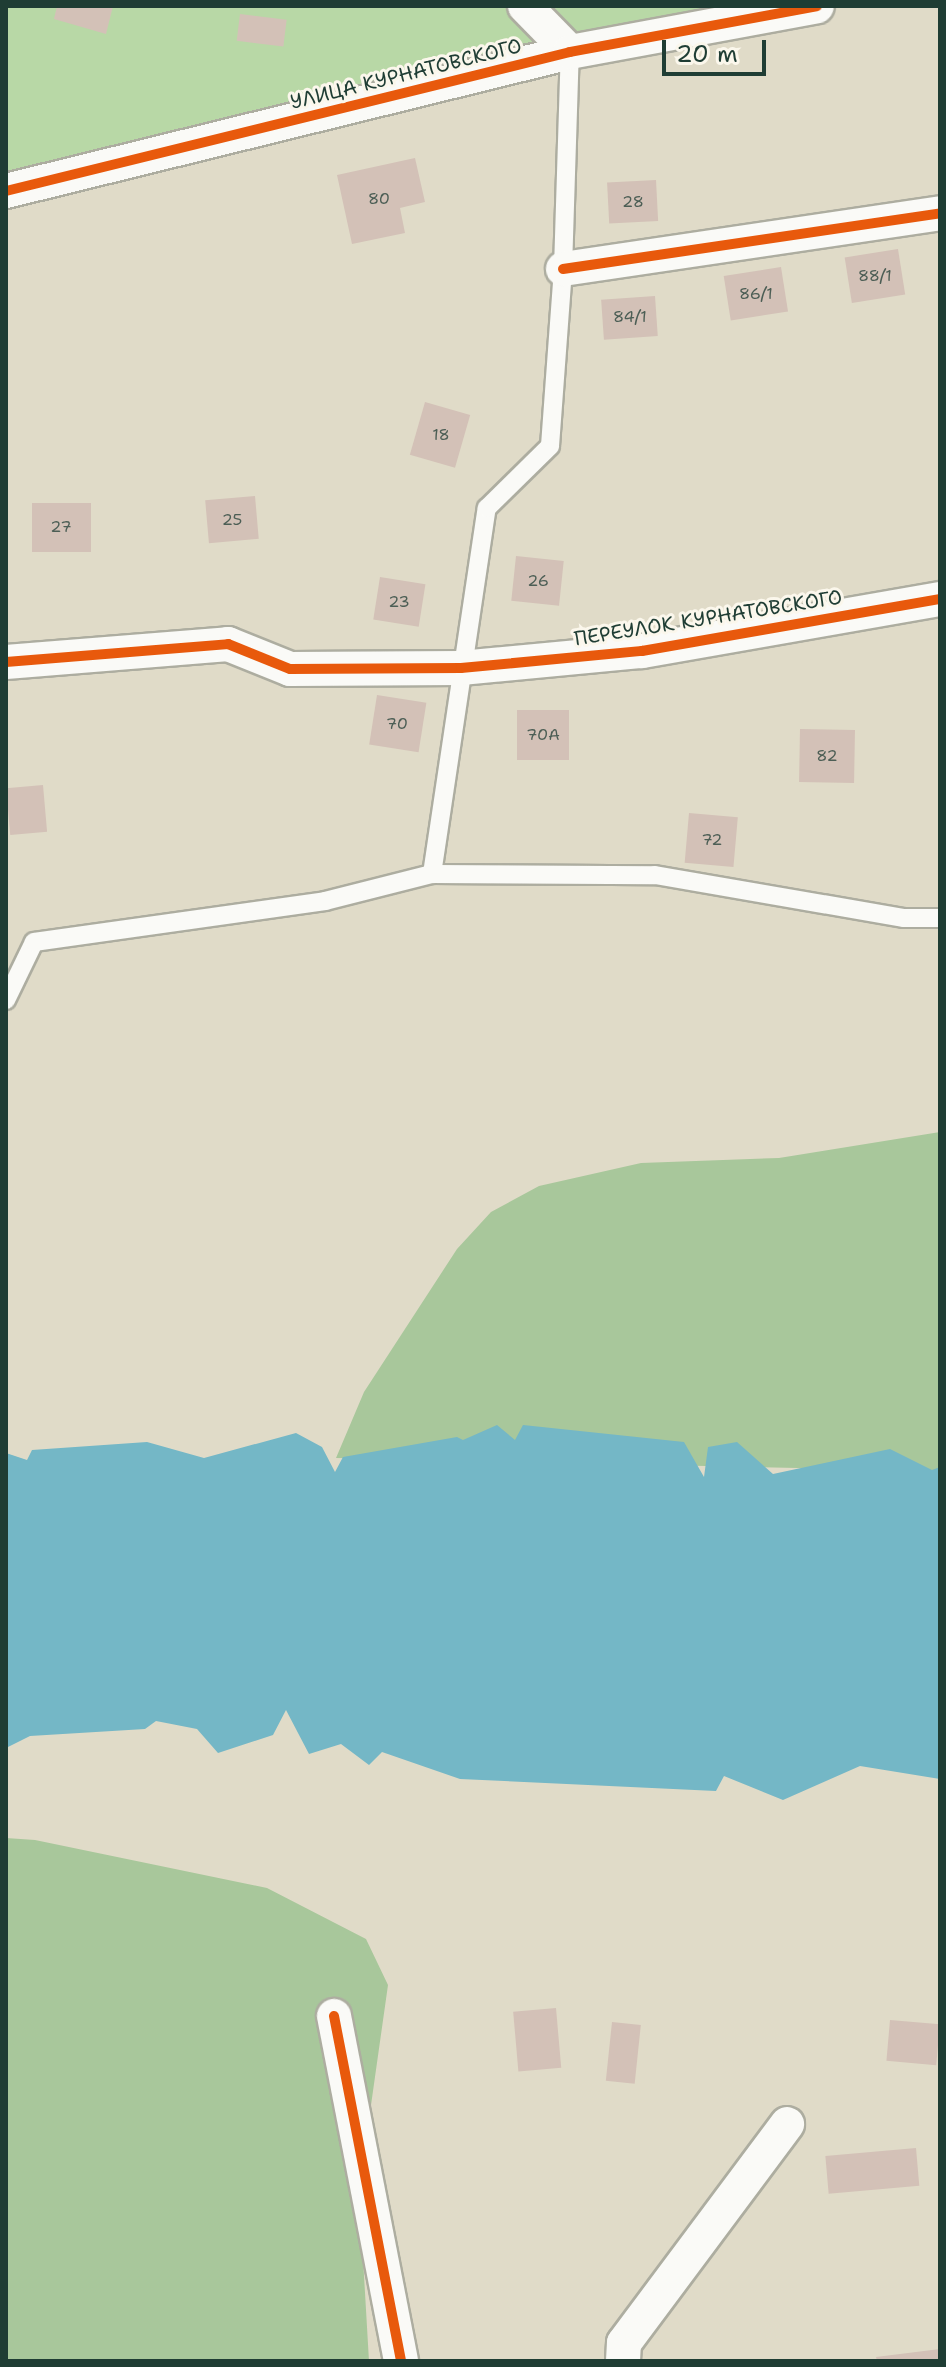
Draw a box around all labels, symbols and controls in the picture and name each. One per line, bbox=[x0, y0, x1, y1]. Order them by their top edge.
scale bar bbox=[666, 24, 770, 74]
street label: УЛИЦА КУРНАТОВСКОГО bbox=[288, 34, 524, 114]
text: 20 m bbox=[676, 38, 738, 70]
house number: 80 bbox=[368, 189, 390, 209]
house number: 28 bbox=[622, 192, 644, 212]
house number: 88/1 bbox=[858, 266, 892, 286]
house number: 86/1 bbox=[739, 284, 773, 304]
house number: 84/1 bbox=[613, 307, 647, 327]
house number: 18 bbox=[432, 425, 450, 445]
house number: 25 bbox=[222, 510, 242, 530]
house number: 27 bbox=[50, 517, 72, 537]
house number: 26 bbox=[527, 571, 549, 591]
street label: ПЕРЕУЛОК КУРНАТОВСКОГО bbox=[572, 585, 844, 651]
house number: 23 bbox=[388, 592, 410, 612]
house number: 70 bbox=[386, 714, 408, 734]
house number: 70А bbox=[526, 725, 560, 745]
house number: 82 bbox=[816, 746, 838, 766]
house number: 72 bbox=[701, 830, 723, 850]

